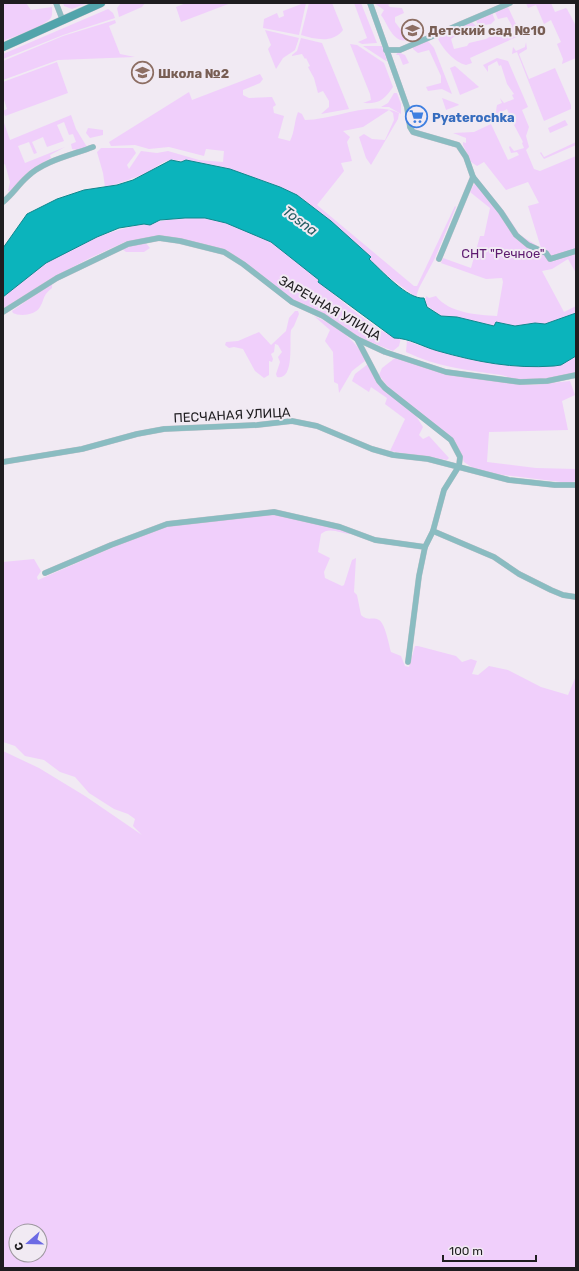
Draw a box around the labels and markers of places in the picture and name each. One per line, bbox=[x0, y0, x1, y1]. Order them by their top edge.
school or university icon: Детский сад №10 bbox=[400, 17, 426, 43]
place label: Детский сад №10 bbox=[428, 23, 546, 38]
school or university icon: Школа №2 bbox=[130, 60, 156, 86]
place label: Школа №2 bbox=[158, 66, 229, 81]
supermarket icon: Pyaterochka bbox=[403, 104, 429, 130]
place label: Pyaterochka bbox=[432, 110, 515, 125]

